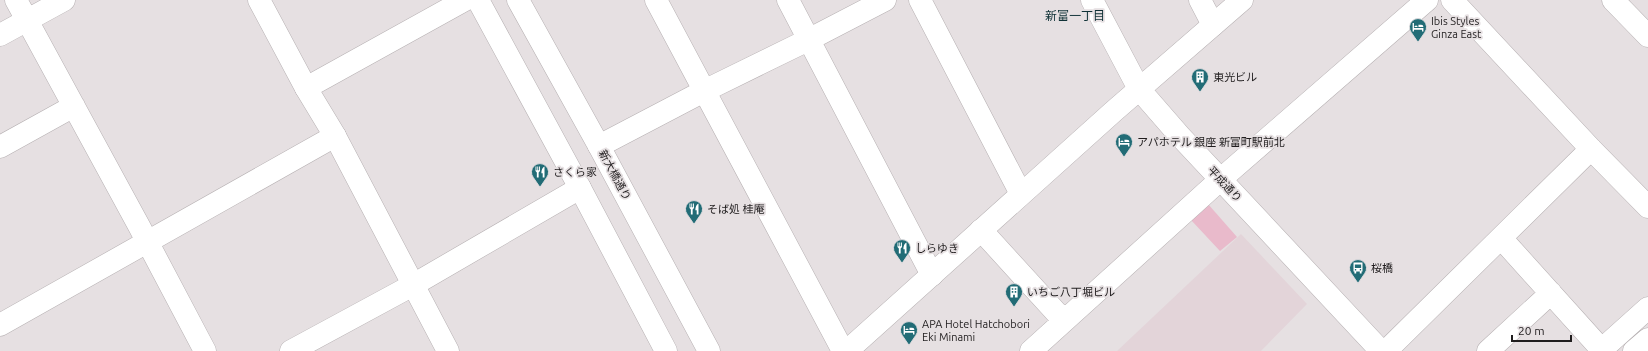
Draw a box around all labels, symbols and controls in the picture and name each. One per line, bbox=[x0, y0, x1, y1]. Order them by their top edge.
district label: 新富一丁目 bbox=[1045, 9, 1105, 22]
place label: Ibis Styles Ginza East bbox=[1431, 15, 1482, 40]
hotel icon: Ibis Styles Ginza East bbox=[1408, 17, 1428, 42]
building icon: 東光ビル bbox=[1190, 67, 1210, 92]
place label: 東光ビル bbox=[1213, 71, 1257, 83]
hotel icon: アパホテル 銀座 新富町駅前北 bbox=[1114, 132, 1134, 157]
place label: アパホテル 銀座 新富町駅前北 bbox=[1137, 136, 1285, 148]
street label: 新大橋通り bbox=[597, 148, 633, 202]
restaurant icon: さくら家 bbox=[530, 162, 550, 187]
street label: 平成通り bbox=[1206, 164, 1244, 204]
place label: さくら家 bbox=[553, 166, 597, 178]
restaurant icon: そば処 桂庵 bbox=[684, 199, 704, 224]
place label: そば処 桂庵 bbox=[707, 203, 765, 215]
restaurant icon: しらゆき bbox=[892, 238, 912, 263]
place label: しらゆき bbox=[915, 242, 959, 254]
bus stop icon: 桜橋 bbox=[1348, 258, 1368, 283]
place label: 桜橋 bbox=[1371, 262, 1393, 274]
building icon: いちご八丁堀ビル bbox=[1004, 282, 1024, 307]
place label: いちご八丁堀ビル bbox=[1027, 286, 1115, 298]
scale bar bbox=[1512, 317, 1571, 343]
place label: APA Hotel Hatchobori Eki Minami bbox=[922, 318, 1030, 343]
hotel icon: APA Hotel Hatchobori Eki Minami bbox=[899, 320, 919, 345]
text: 20 m bbox=[1518, 324, 1545, 337]

